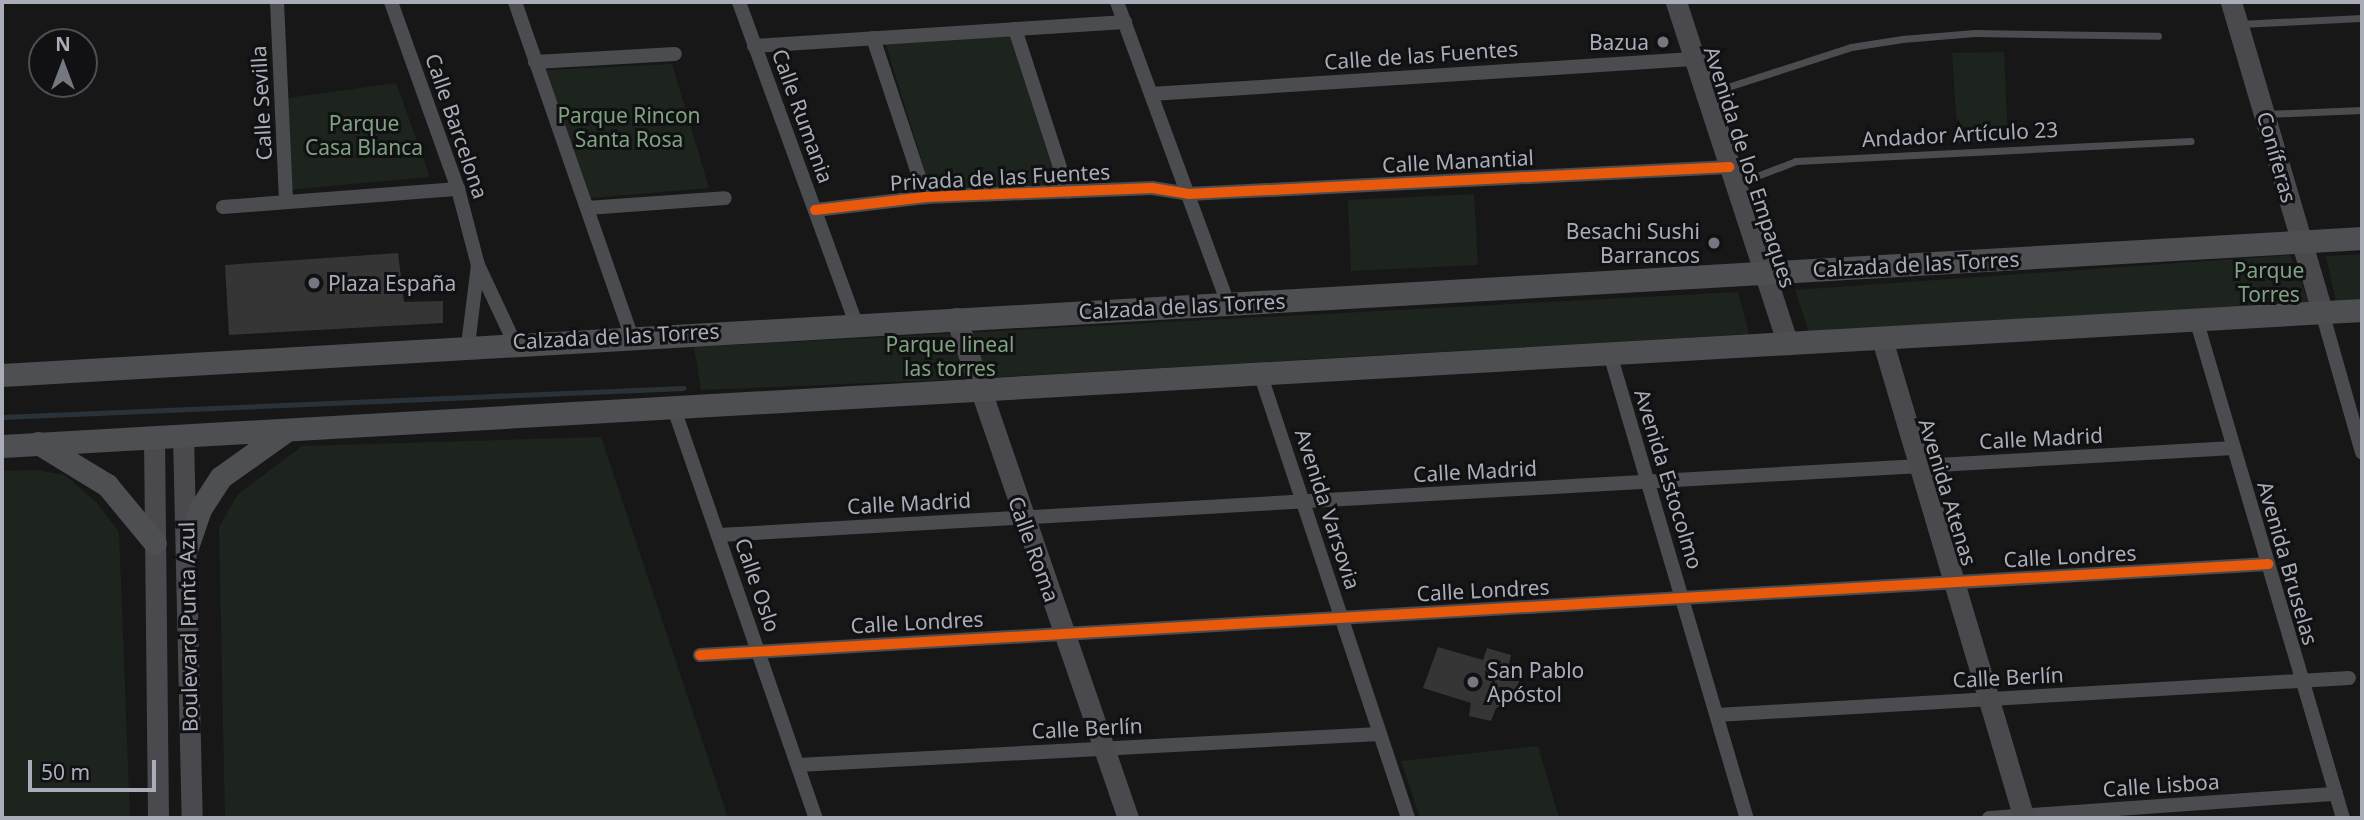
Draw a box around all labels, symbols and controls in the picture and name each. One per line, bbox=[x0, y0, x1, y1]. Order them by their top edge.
north arrow bbox=[28, 28, 98, 98]
place label: Bazua bbox=[1589, 29, 1649, 55]
text: N bbox=[55, 31, 71, 57]
marker: Bazua bbox=[1655, 34, 1671, 50]
street label: Calle de las Fuentes bbox=[1323, 36, 1519, 74]
street label: Avenida de los Empaques bbox=[1699, 43, 1801, 291]
street label: Calle Sevilla bbox=[245, 45, 277, 161]
street label: Calle Rumania bbox=[767, 46, 839, 186]
street label: Calle Barcelona bbox=[420, 50, 494, 202]
park label: Parque Rincon Santa Rosa bbox=[557, 102, 701, 152]
street label: Coníferas bbox=[2252, 109, 2302, 205]
park label: Parque Casa Blanca bbox=[305, 110, 423, 160]
street label: Andador Artículo 23 bbox=[1861, 116, 2059, 152]
street label: Calle Manantial bbox=[1381, 144, 1535, 178]
street label: Privada de las Fuentes bbox=[889, 159, 1111, 195]
place label: Besachi Sushi Barrancos bbox=[1566, 218, 1700, 268]
marker: Besachi Sushi Barrancos bbox=[1706, 235, 1722, 251]
street label: Calzada de las Torres bbox=[1812, 246, 2020, 282]
park label: Parque Torres bbox=[2234, 257, 2304, 307]
place label: Plaza España bbox=[328, 270, 456, 296]
marker: Plaza España bbox=[306, 275, 322, 291]
street label: Calzada de las Torres bbox=[1078, 288, 1286, 324]
street label: Calzada de las Torres bbox=[512, 318, 720, 354]
park label: Parque lineal las torres bbox=[886, 331, 1014, 381]
street label: Avenida Estocolmo bbox=[1630, 386, 1708, 572]
street label: Avenida Atenas bbox=[1914, 416, 1982, 568]
street label: Calle Madrid bbox=[1978, 422, 2104, 454]
street label: Avenida Varsovia bbox=[1290, 426, 1366, 592]
street label: Calle Madrid bbox=[1412, 455, 1538, 487]
street label: Avenida Bruselas bbox=[2253, 478, 2323, 648]
street label: Calle Madrid bbox=[846, 487, 972, 519]
street label: Calle Roma bbox=[1003, 493, 1065, 605]
street label: Boulevard Punta Azul bbox=[174, 522, 202, 732]
street label: Calle Oslo bbox=[730, 535, 786, 635]
street label: Calle Londres bbox=[2003, 540, 2137, 572]
street label: Calle Londres bbox=[1416, 574, 1550, 606]
street label: Calle Londres bbox=[850, 606, 984, 638]
place label: San Pablo Apóstol bbox=[1487, 657, 1584, 707]
street label: Calle Berlín bbox=[1952, 662, 2064, 692]
marker: San Pablo Apóstol bbox=[1465, 674, 1481, 690]
street label: Calle Berlín bbox=[1031, 713, 1143, 743]
scale bar bbox=[32, 746, 159, 790]
text: 50 m bbox=[41, 758, 90, 786]
street label: Calle Lisboa bbox=[2102, 768, 2220, 802]

